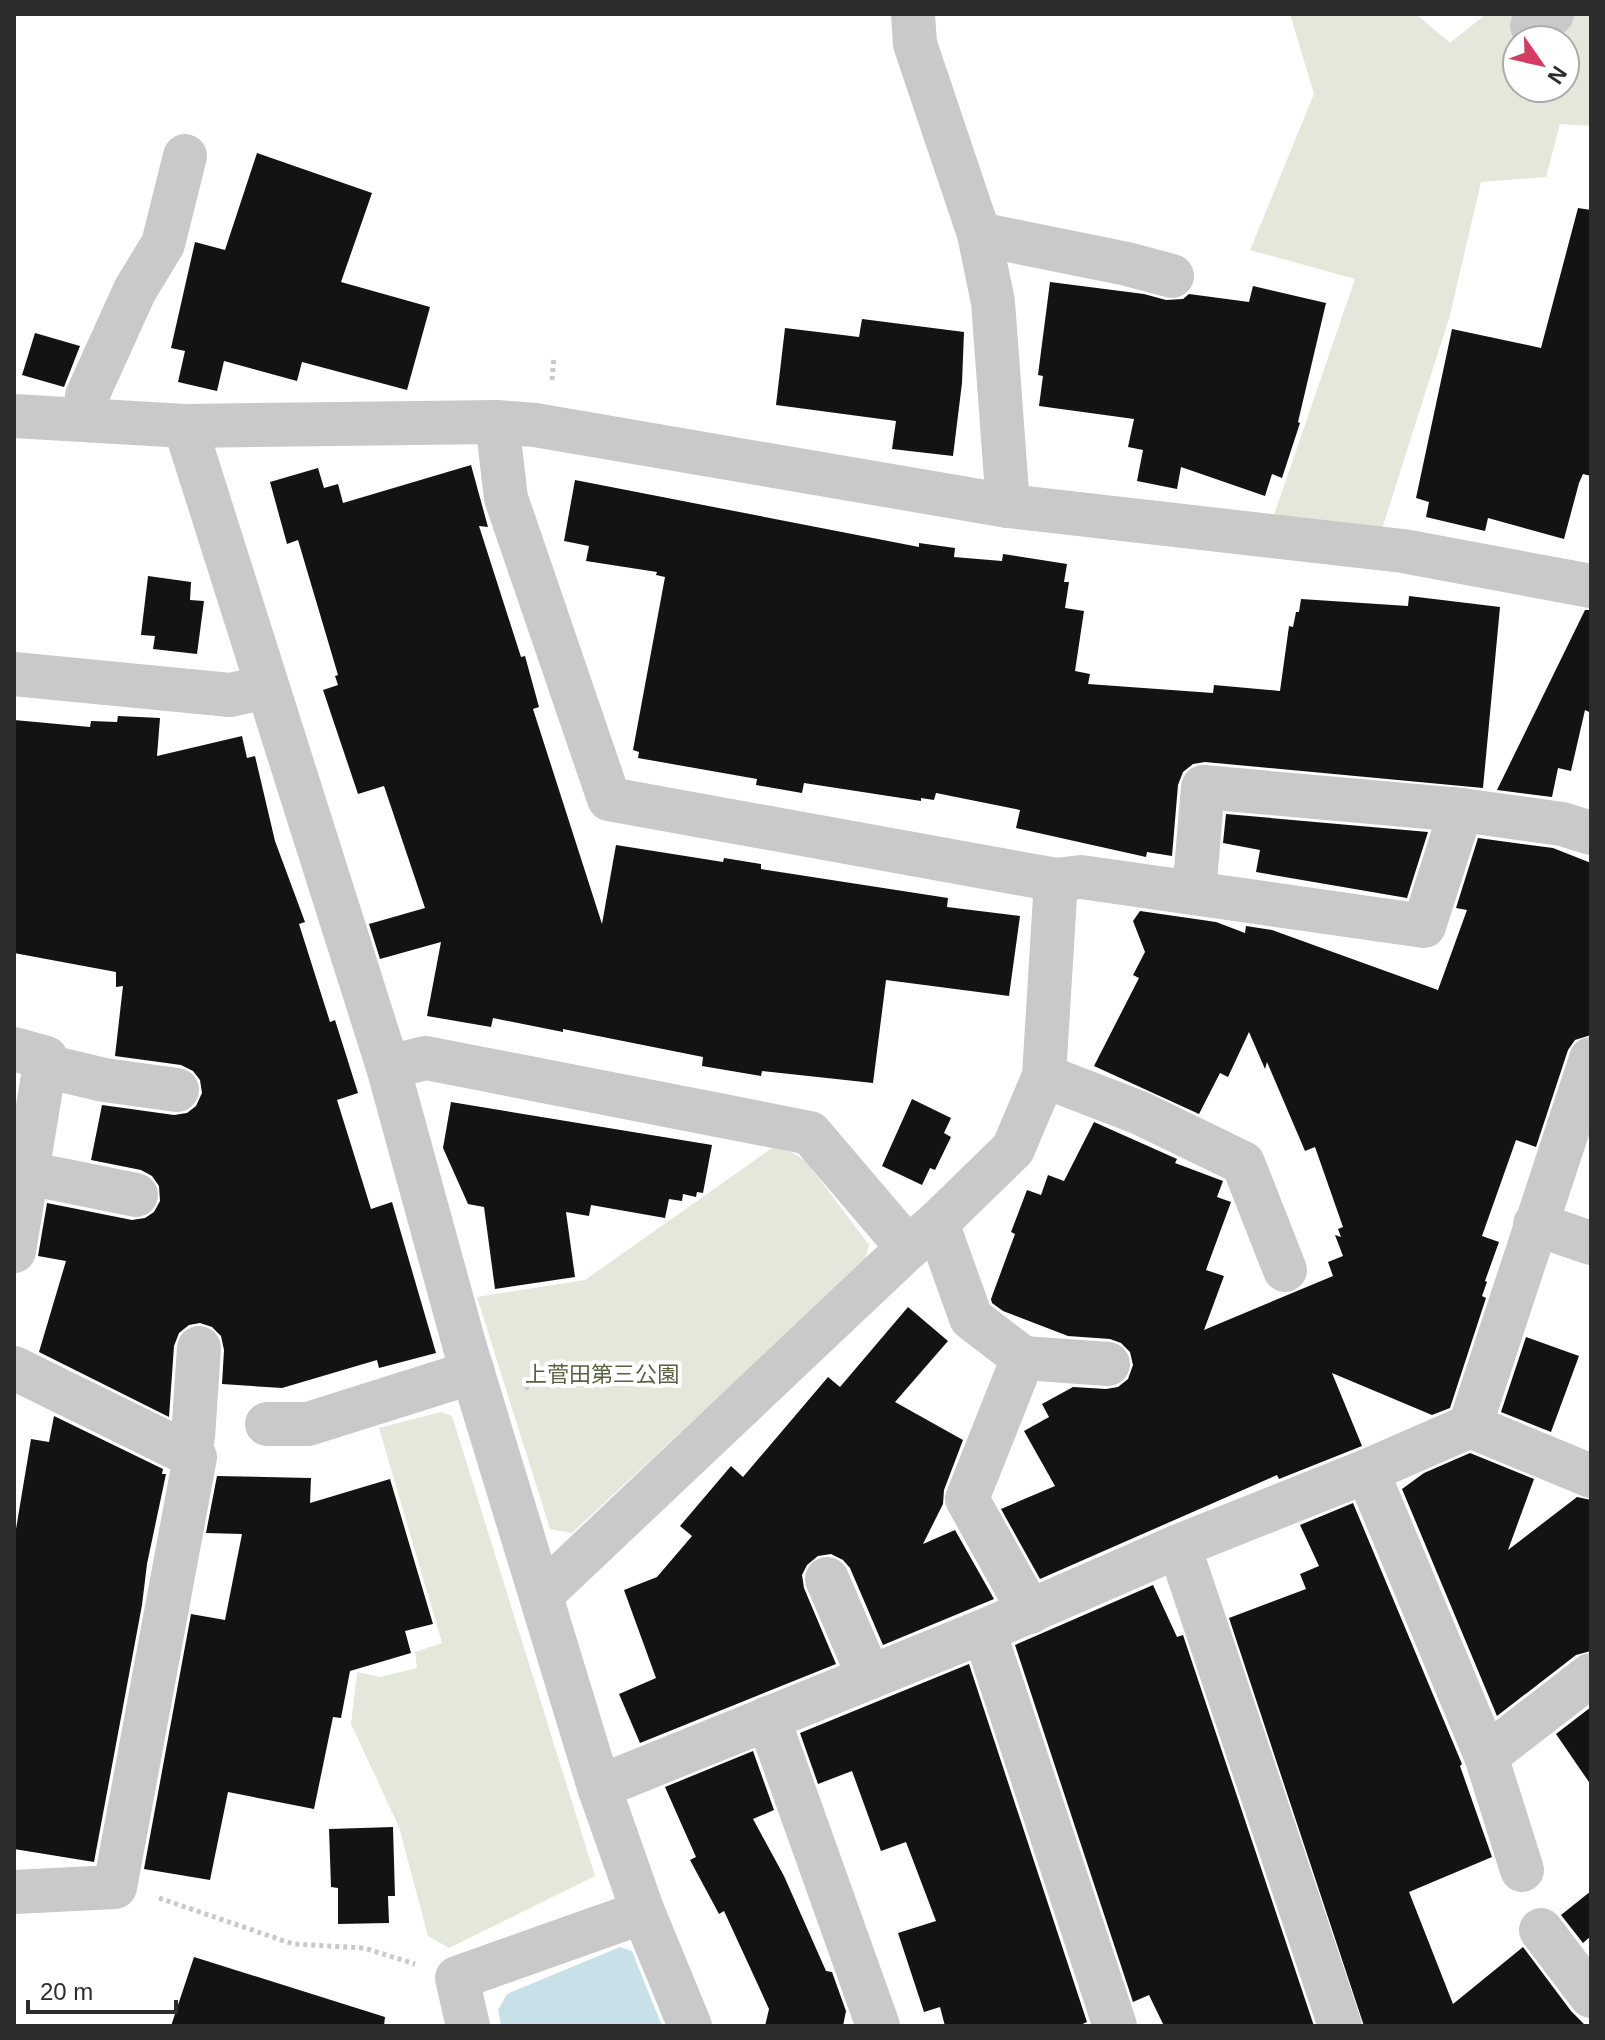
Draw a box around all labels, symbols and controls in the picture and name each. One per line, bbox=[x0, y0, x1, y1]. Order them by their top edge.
north arrow bbox=[1501, 24, 1581, 104]
text: N bbox=[1542, 61, 1572, 88]
park label: 上菅田第三公園 bbox=[525, 1362, 679, 1387]
scale bar bbox=[28, 1964, 176, 2014]
text: 20 m bbox=[40, 1978, 93, 2005]

